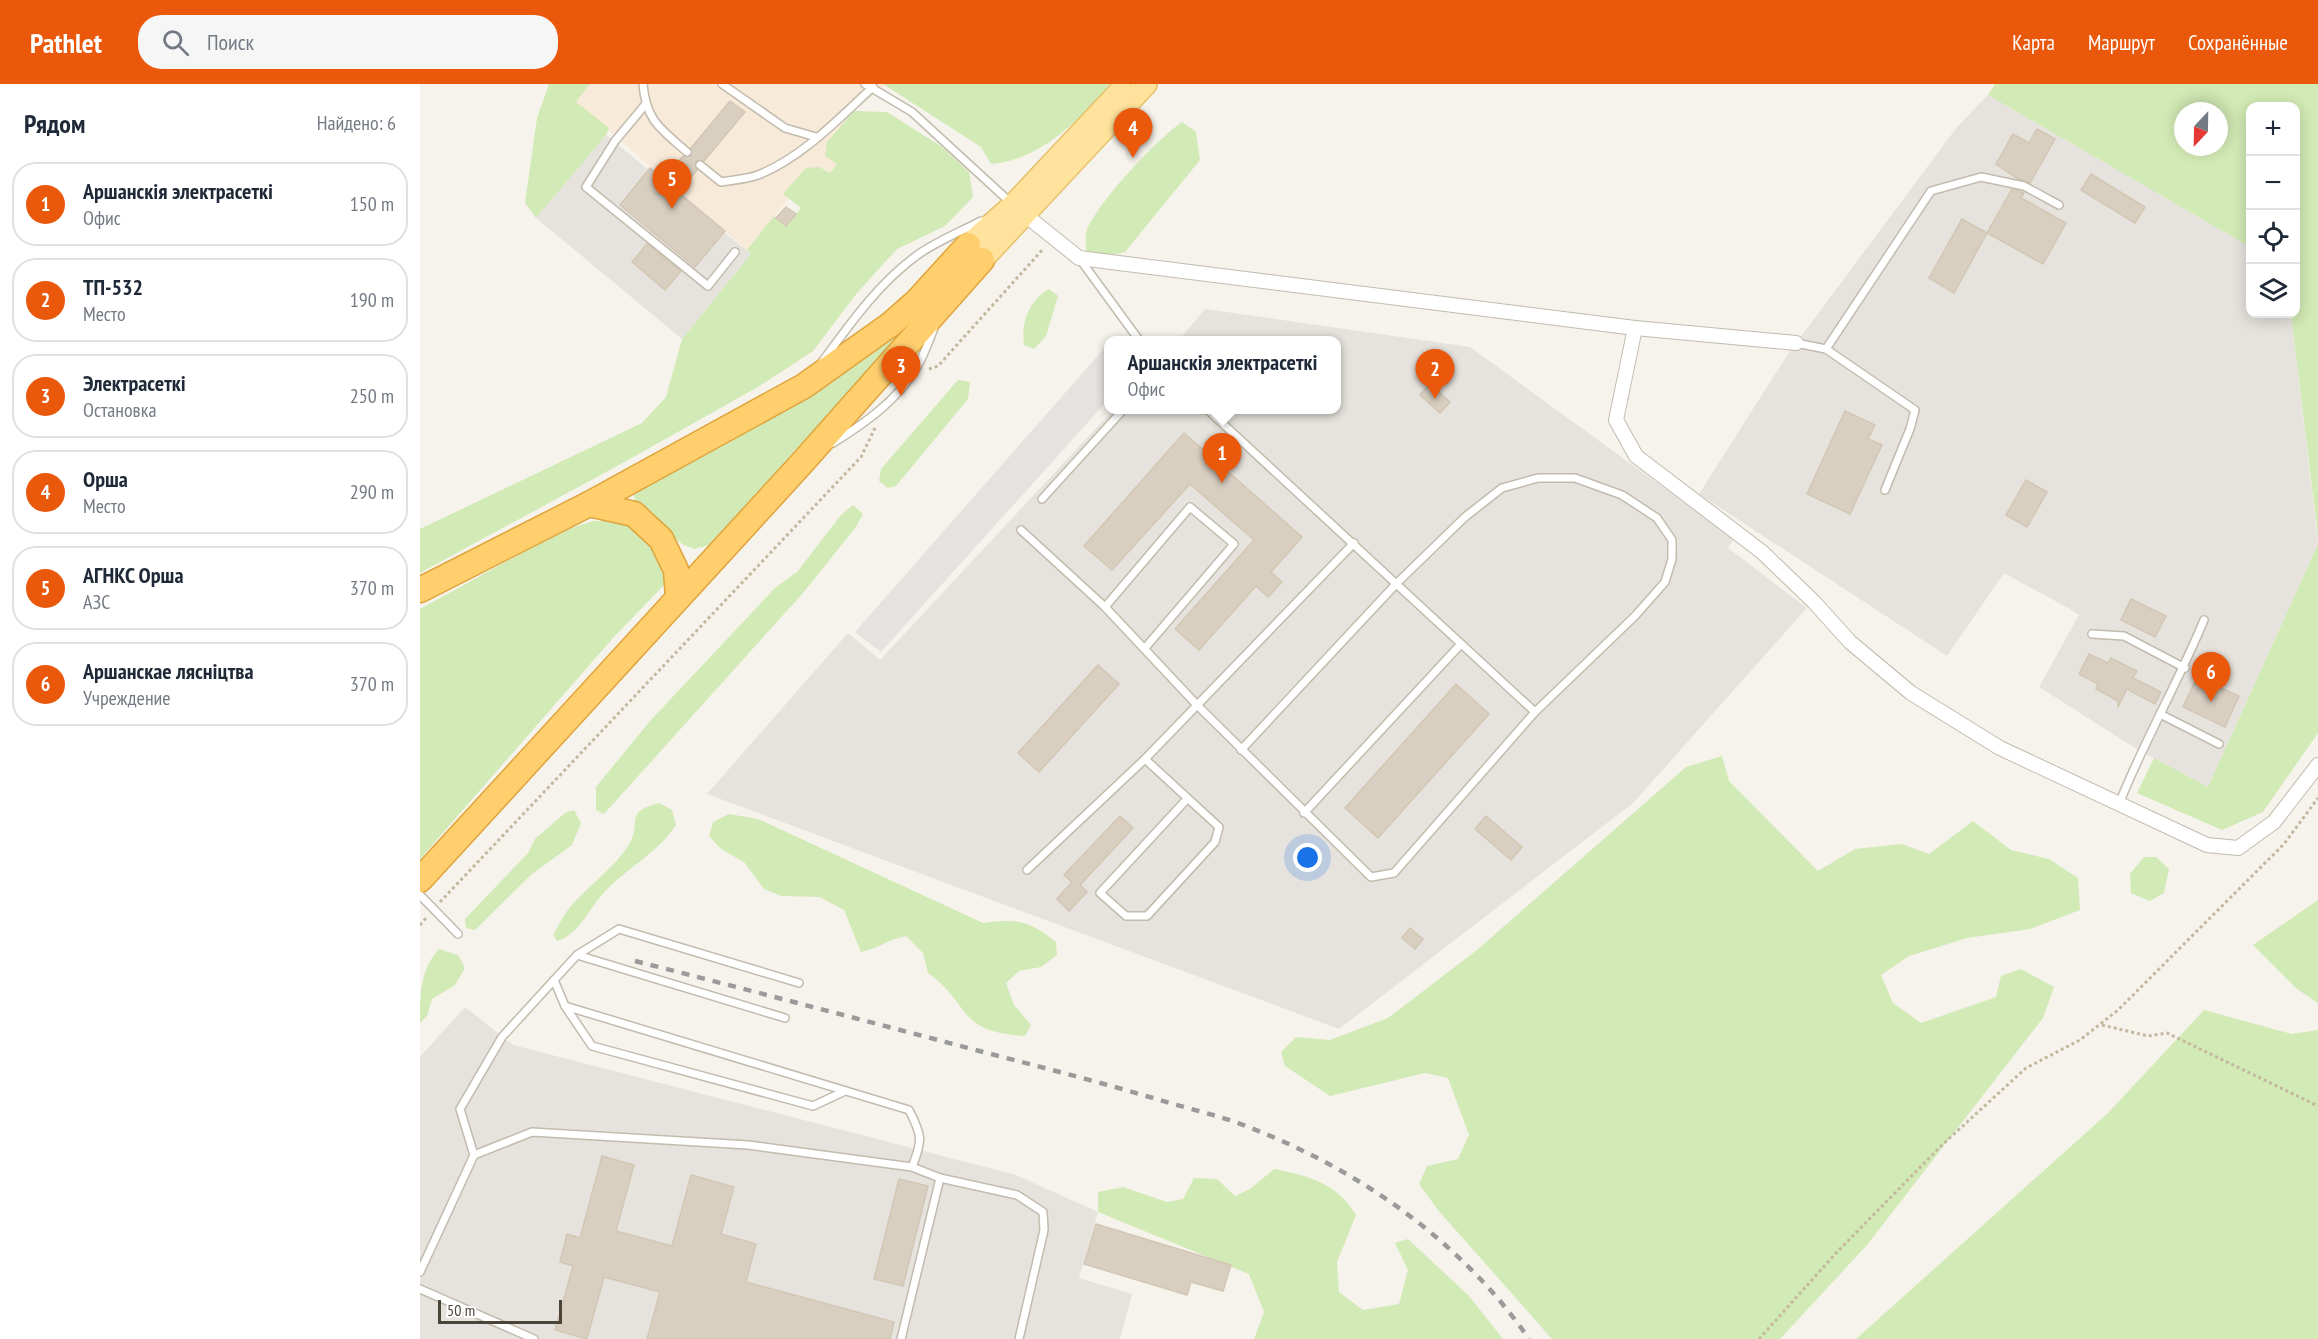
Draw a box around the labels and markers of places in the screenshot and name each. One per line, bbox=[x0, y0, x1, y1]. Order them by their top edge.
pin: 4 bbox=[1114, 109, 1152, 158]
pin: 5 bbox=[652, 160, 692, 209]
pin: 3 bbox=[882, 346, 920, 396]
pin: 2 bbox=[1416, 350, 1454, 399]
pin: 1 bbox=[1202, 434, 1242, 483]
pin: 6 bbox=[2192, 652, 2230, 702]

